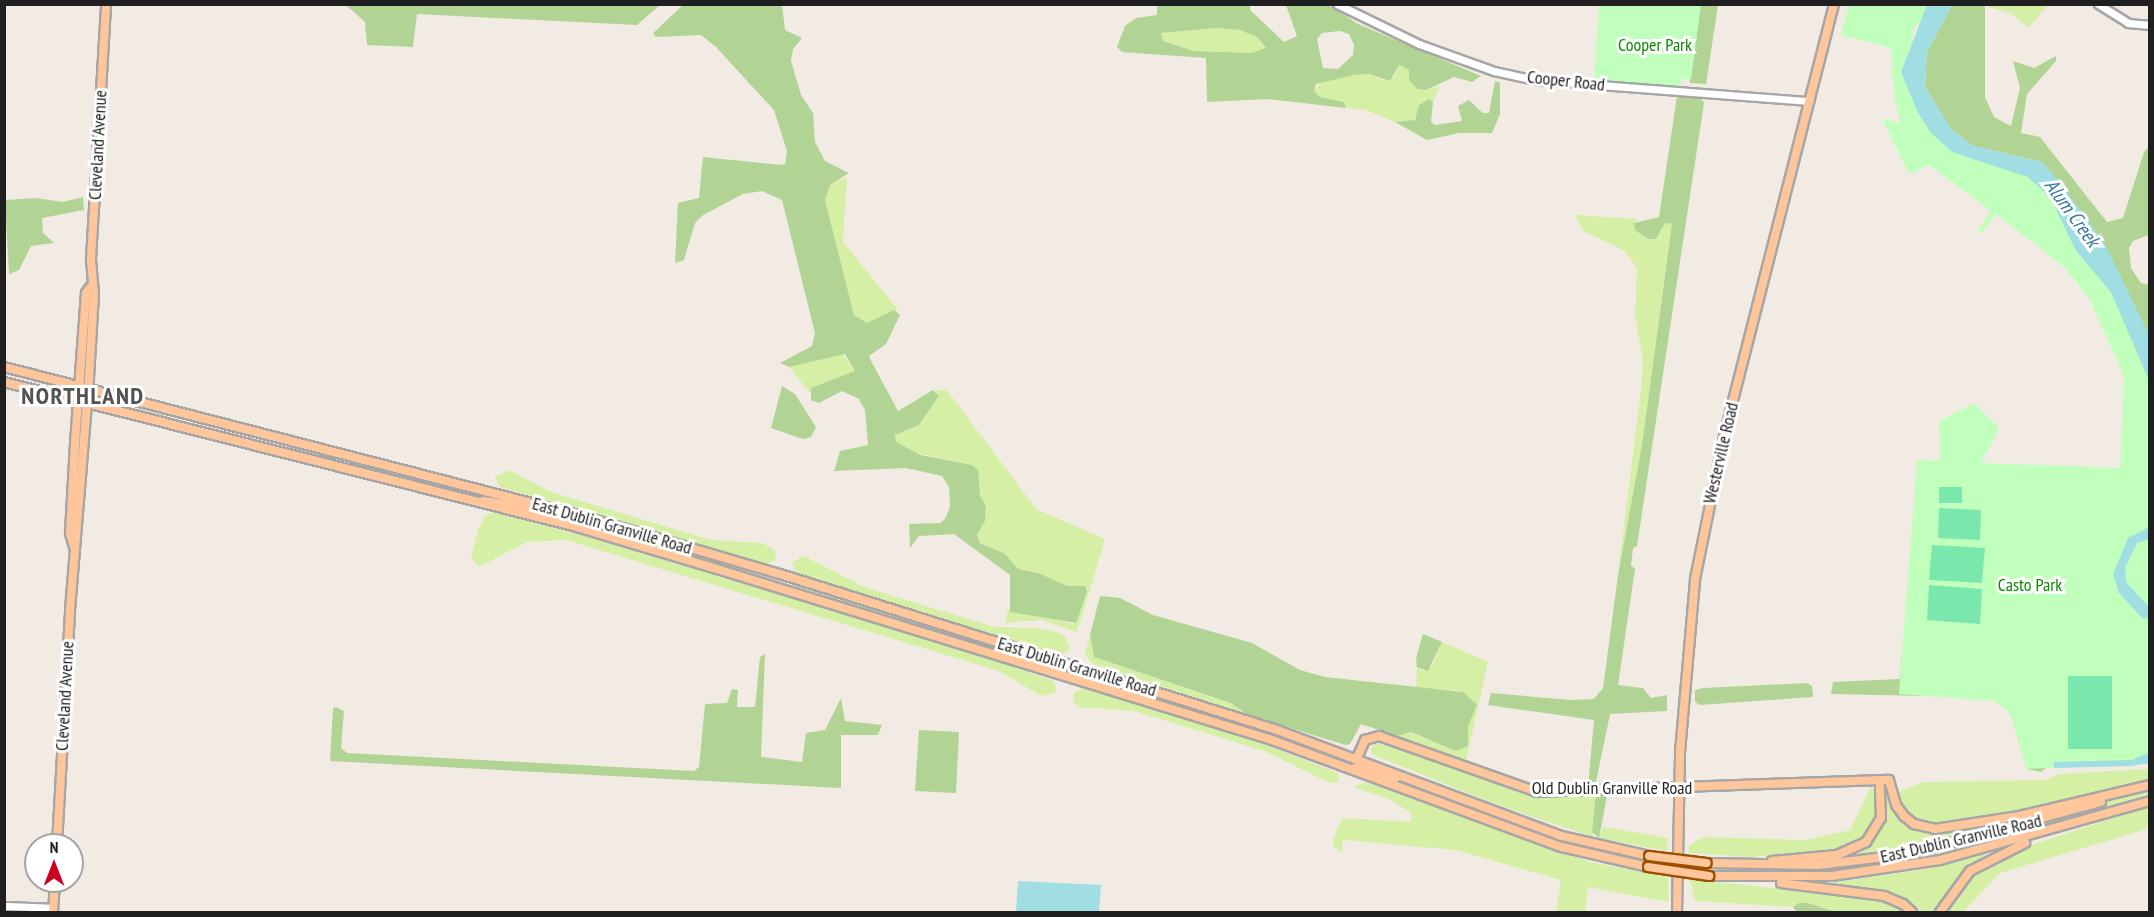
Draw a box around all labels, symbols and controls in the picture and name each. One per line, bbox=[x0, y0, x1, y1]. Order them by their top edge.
park label: Cooper Park bbox=[1618, 34, 1692, 56]
street label: Cooper Road bbox=[1526, 66, 1606, 96]
street label: Cleveland Avenue bbox=[84, 89, 112, 201]
water label: Alum Creek bbox=[2039, 174, 2105, 252]
district label: NORTHLAND bbox=[21, 382, 145, 410]
street label: Westerville Road bbox=[1699, 400, 1743, 506]
street label: East Dublin Granville Road bbox=[530, 493, 694, 559]
park label: Casto Park bbox=[1998, 574, 2062, 596]
street label: East Dublin Granville Road bbox=[995, 633, 1159, 701]
street label: Cleveland Avenue bbox=[51, 640, 79, 752]
street label: Old Dublin Granville Road bbox=[1532, 777, 1692, 799]
street label: East Dublin Granville Road bbox=[1878, 810, 2044, 868]
north arrow bbox=[24, 833, 84, 893]
text: N bbox=[50, 837, 58, 857]

